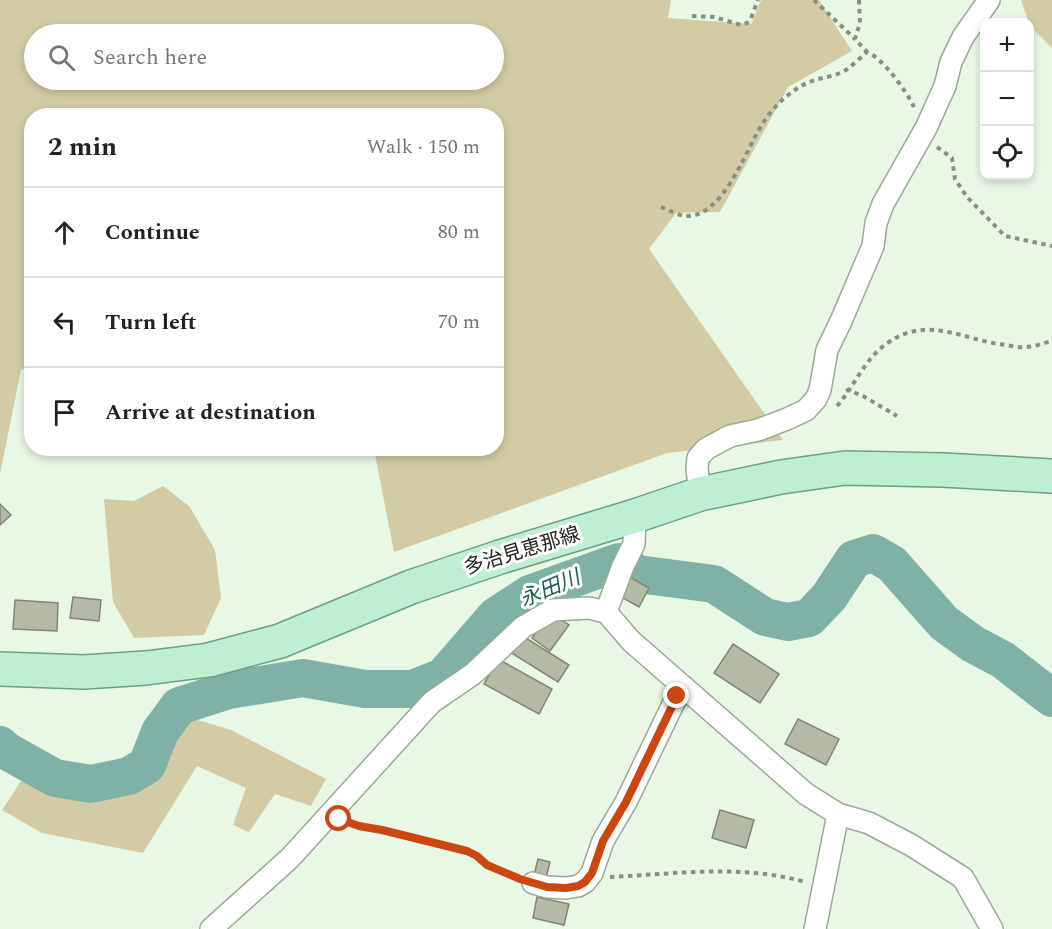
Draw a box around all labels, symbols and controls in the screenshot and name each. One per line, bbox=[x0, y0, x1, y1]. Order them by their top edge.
map controls bbox=[980, 18, 1034, 180]
button: + bbox=[980, 18, 1034, 72]
search box bbox=[24, 24, 504, 90]
icon: search bbox=[45, 41, 78, 74]
text: Search here bbox=[93, 41, 207, 74]
button: − bbox=[980, 72, 1034, 126]
button: locate bbox=[980, 126, 1034, 180]
text: 2 min bbox=[48, 127, 117, 167]
text: Walk · 150 m bbox=[367, 132, 480, 162]
icon: ahead bbox=[48, 216, 81, 249]
text: Continue bbox=[105, 216, 200, 249]
text: 80 m bbox=[438, 217, 480, 247]
icon: left bbox=[48, 306, 81, 339]
text: Turn left bbox=[105, 306, 197, 339]
text: 70 m bbox=[438, 307, 480, 337]
icon: arrive bbox=[48, 396, 81, 429]
text: Arrive at destination bbox=[105, 396, 316, 429]
street label: 多治見恵那線 bbox=[460, 519, 584, 583]
water label: 永田川 bbox=[515, 561, 587, 616]
route end bbox=[663, 682, 689, 708]
route start bbox=[325, 805, 351, 831]

